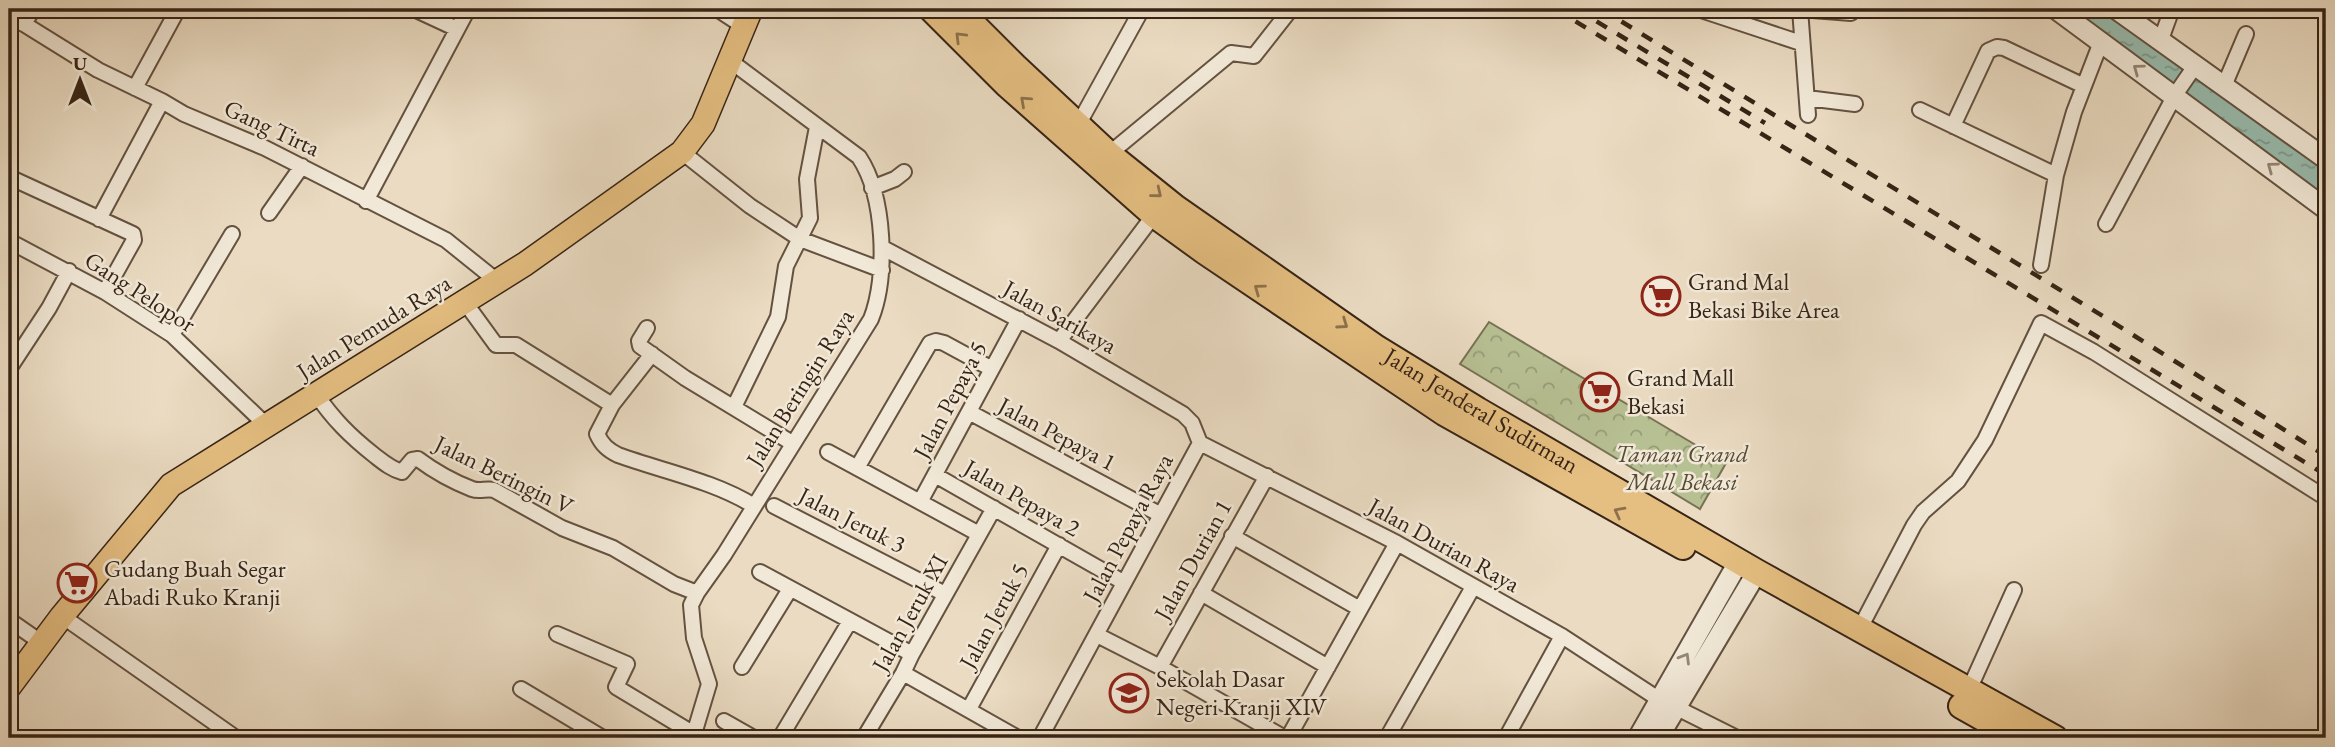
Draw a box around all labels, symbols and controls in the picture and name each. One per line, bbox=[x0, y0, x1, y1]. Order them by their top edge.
one-way arrow bbox=[955, 32, 968, 45]
north arrow bbox=[46, 46, 116, 116]
text: U bbox=[73, 51, 87, 76]
one-way arrow bbox=[2133, 64, 2146, 77]
street label: Gang Tirta bbox=[219, 92, 325, 163]
one-way arrow bbox=[1020, 97, 1033, 109]
one-way arrow bbox=[2267, 163, 2280, 175]
one-way arrow bbox=[1149, 185, 1162, 197]
street label: Gang Pelopor bbox=[79, 244, 202, 339]
place label: Grand Mal Bekasi Bike Area bbox=[1688, 266, 1840, 325]
street label: Jalan Pemuda Raya bbox=[289, 267, 457, 387]
street label: Jalan Sarikaya bbox=[996, 272, 1123, 361]
supermarket icon: Grand Mal Bekasi Bike Area bbox=[1640, 275, 1682, 317]
one-way arrow bbox=[1254, 285, 1267, 297]
street label: Jalan Beringin Raya bbox=[738, 303, 861, 474]
one-way arrow bbox=[1335, 316, 1348, 328]
street label: Jalan Pepaya 5 bbox=[905, 335, 994, 466]
street label: Jalan Jenderal Sudirman bbox=[1377, 339, 1585, 480]
place label: Grand Mall Bekasi bbox=[1627, 362, 1734, 421]
supermarket icon: Grand Mall Bekasi bbox=[1579, 371, 1621, 413]
street label: Jalan Pepaya 1 bbox=[991, 389, 1122, 478]
street label: Jalan Beringin V bbox=[428, 427, 579, 522]
park label: Taman Grand Mall Bekasi bbox=[1616, 438, 1749, 497]
street label: Jalan Pepaya Raya bbox=[1074, 448, 1180, 609]
street label: Jalan Pepaya 2 bbox=[957, 451, 1086, 544]
street label: Jalan Jeruk 3 bbox=[792, 478, 911, 560]
street label: Jalan Durian Raya bbox=[1361, 489, 1526, 599]
street label: Jalan Durian 1 bbox=[1146, 494, 1239, 628]
one-way arrow bbox=[1614, 506, 1626, 520]
street label: Jalan Jeruk XI bbox=[864, 548, 955, 679]
place label: Gudang Buah Segar Abadi Ruko Kranji bbox=[103, 553, 286, 612]
street label: Jalan Jeruk 5 bbox=[951, 557, 1035, 676]
supermarket icon: Gudang Buah Segar Abadi Ruko Kranji bbox=[56, 562, 98, 604]
one-way arrow bbox=[1676, 652, 1689, 665]
place label: Sekolah Dasar Negeri Kranji XIV bbox=[1156, 663, 1328, 722]
school or university icon: Sekolah Dasar Negeri Kranji XIV bbox=[1108, 672, 1150, 714]

